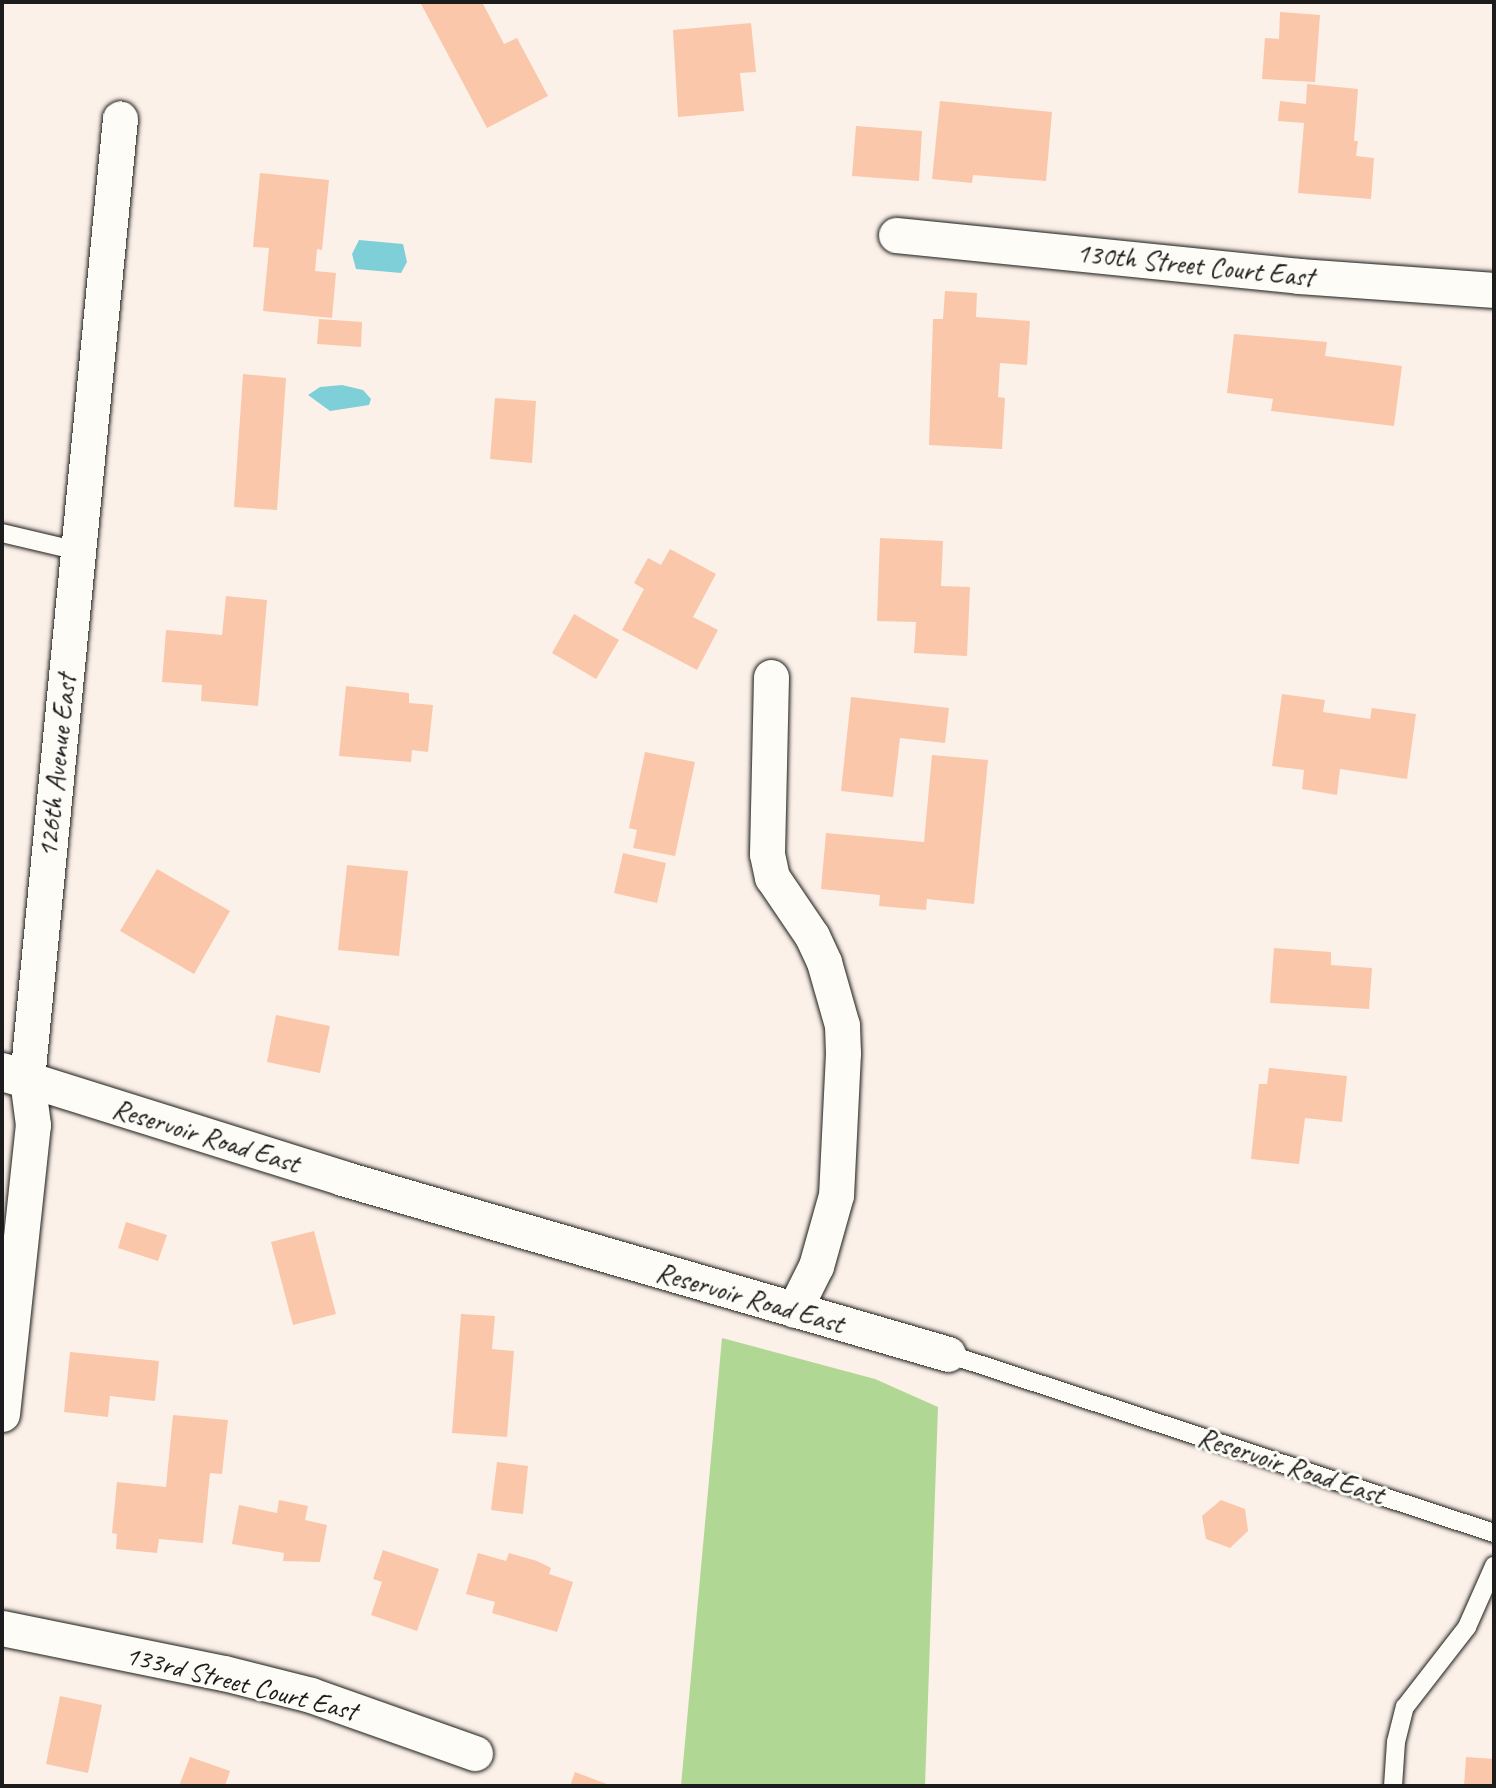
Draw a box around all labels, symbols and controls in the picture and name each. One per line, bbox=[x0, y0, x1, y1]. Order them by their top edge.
street label: 130th Street Court East bbox=[1074, 236, 1316, 294]
street label: 126th Avenue East bbox=[31, 673, 83, 859]
street label: Reservoir Road East bbox=[109, 1092, 303, 1180]
street label: Reservoir Road East bbox=[652, 1255, 848, 1341]
street label: Reservoir Road East bbox=[1194, 1420, 1388, 1512]
street label: 133rd Street Court East bbox=[121, 1638, 361, 1728]

